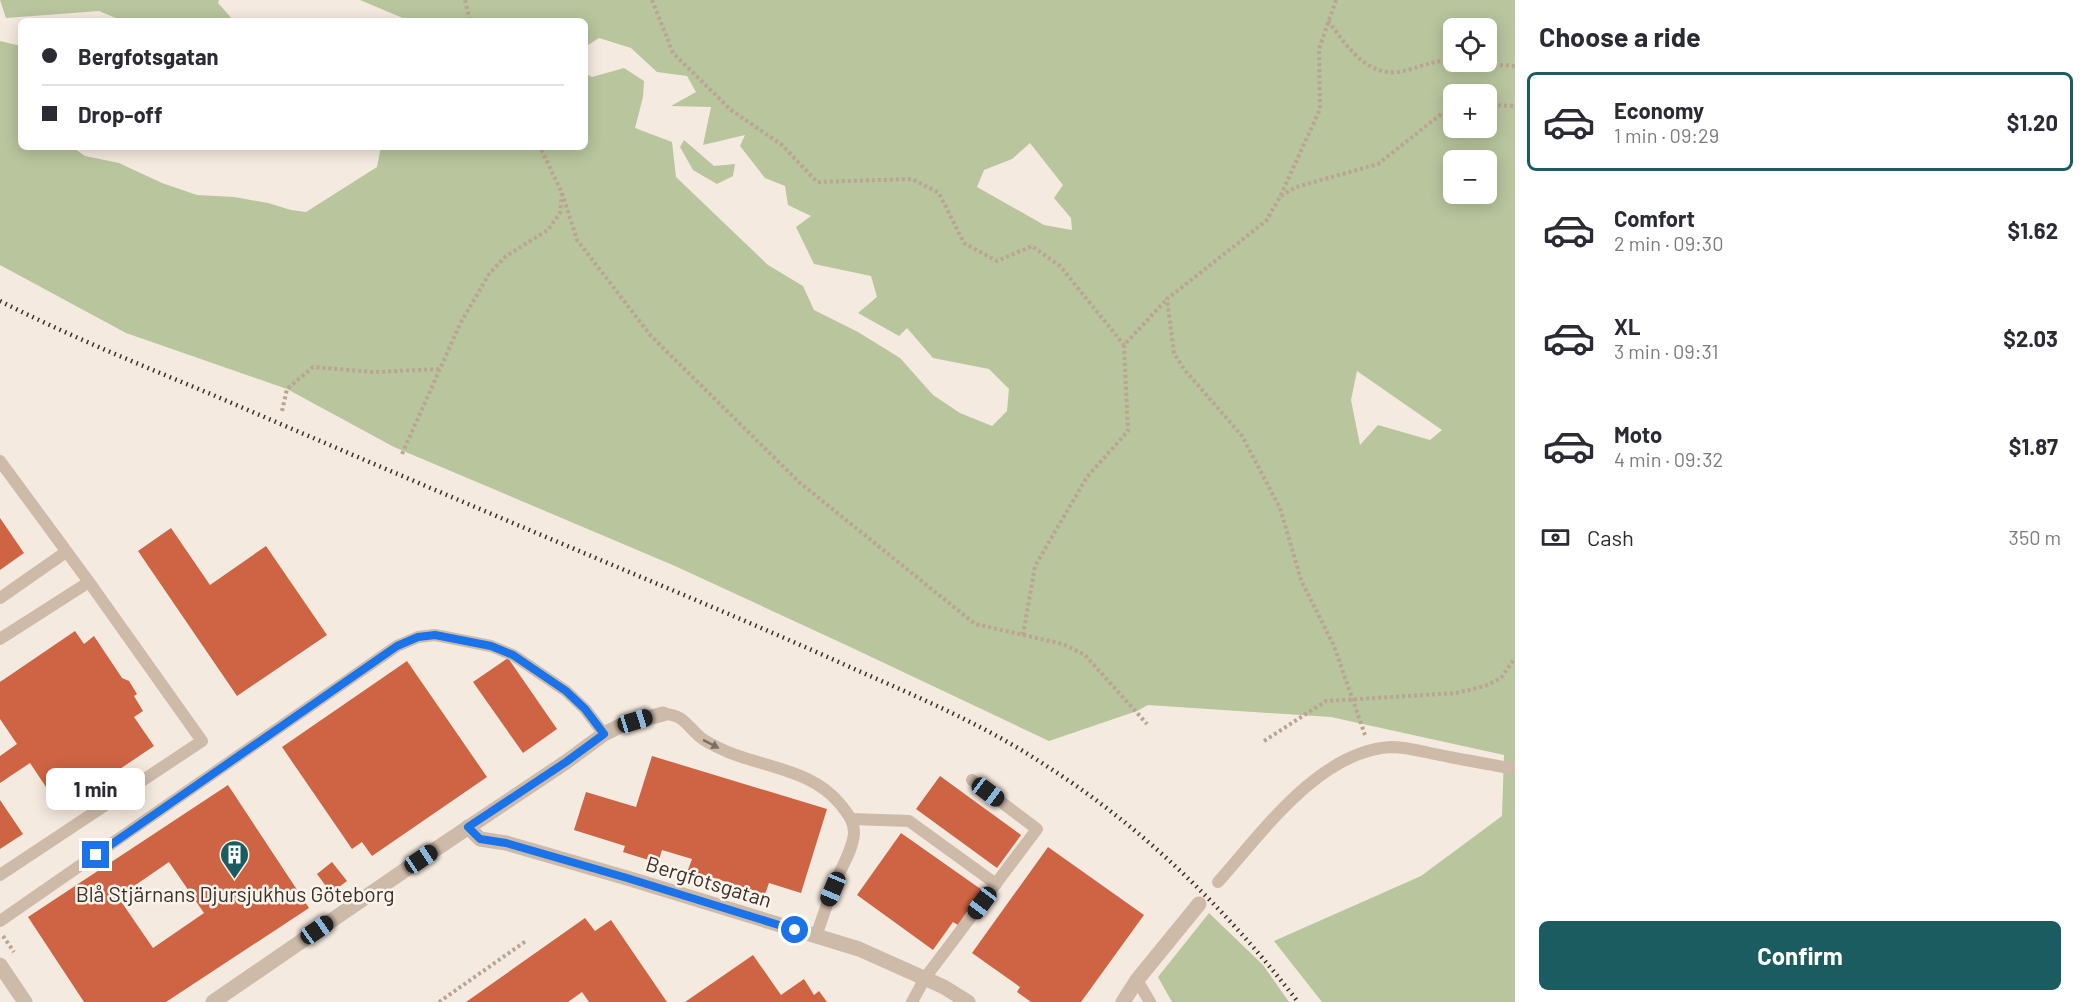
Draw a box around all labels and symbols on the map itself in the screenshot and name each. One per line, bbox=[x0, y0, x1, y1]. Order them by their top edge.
car bbox=[615, 707, 655, 735]
one-way arrow bbox=[702, 739, 719, 748]
callout: 1 min bbox=[46, 768, 146, 810]
car bbox=[968, 774, 1008, 810]
building icon: Blå Stjärnans Djursjukhus Göteborg bbox=[219, 838, 251, 880]
route end bbox=[82, 841, 109, 868]
car bbox=[401, 841, 441, 877]
street label: Bergfotsgatan bbox=[643, 850, 775, 912]
car bbox=[818, 869, 848, 909]
place label: Blå Stjärnans Djursjukhus Göteborg bbox=[76, 881, 394, 906]
car bbox=[964, 883, 1000, 923]
car bbox=[297, 912, 337, 948]
route start bbox=[781, 916, 808, 943]

